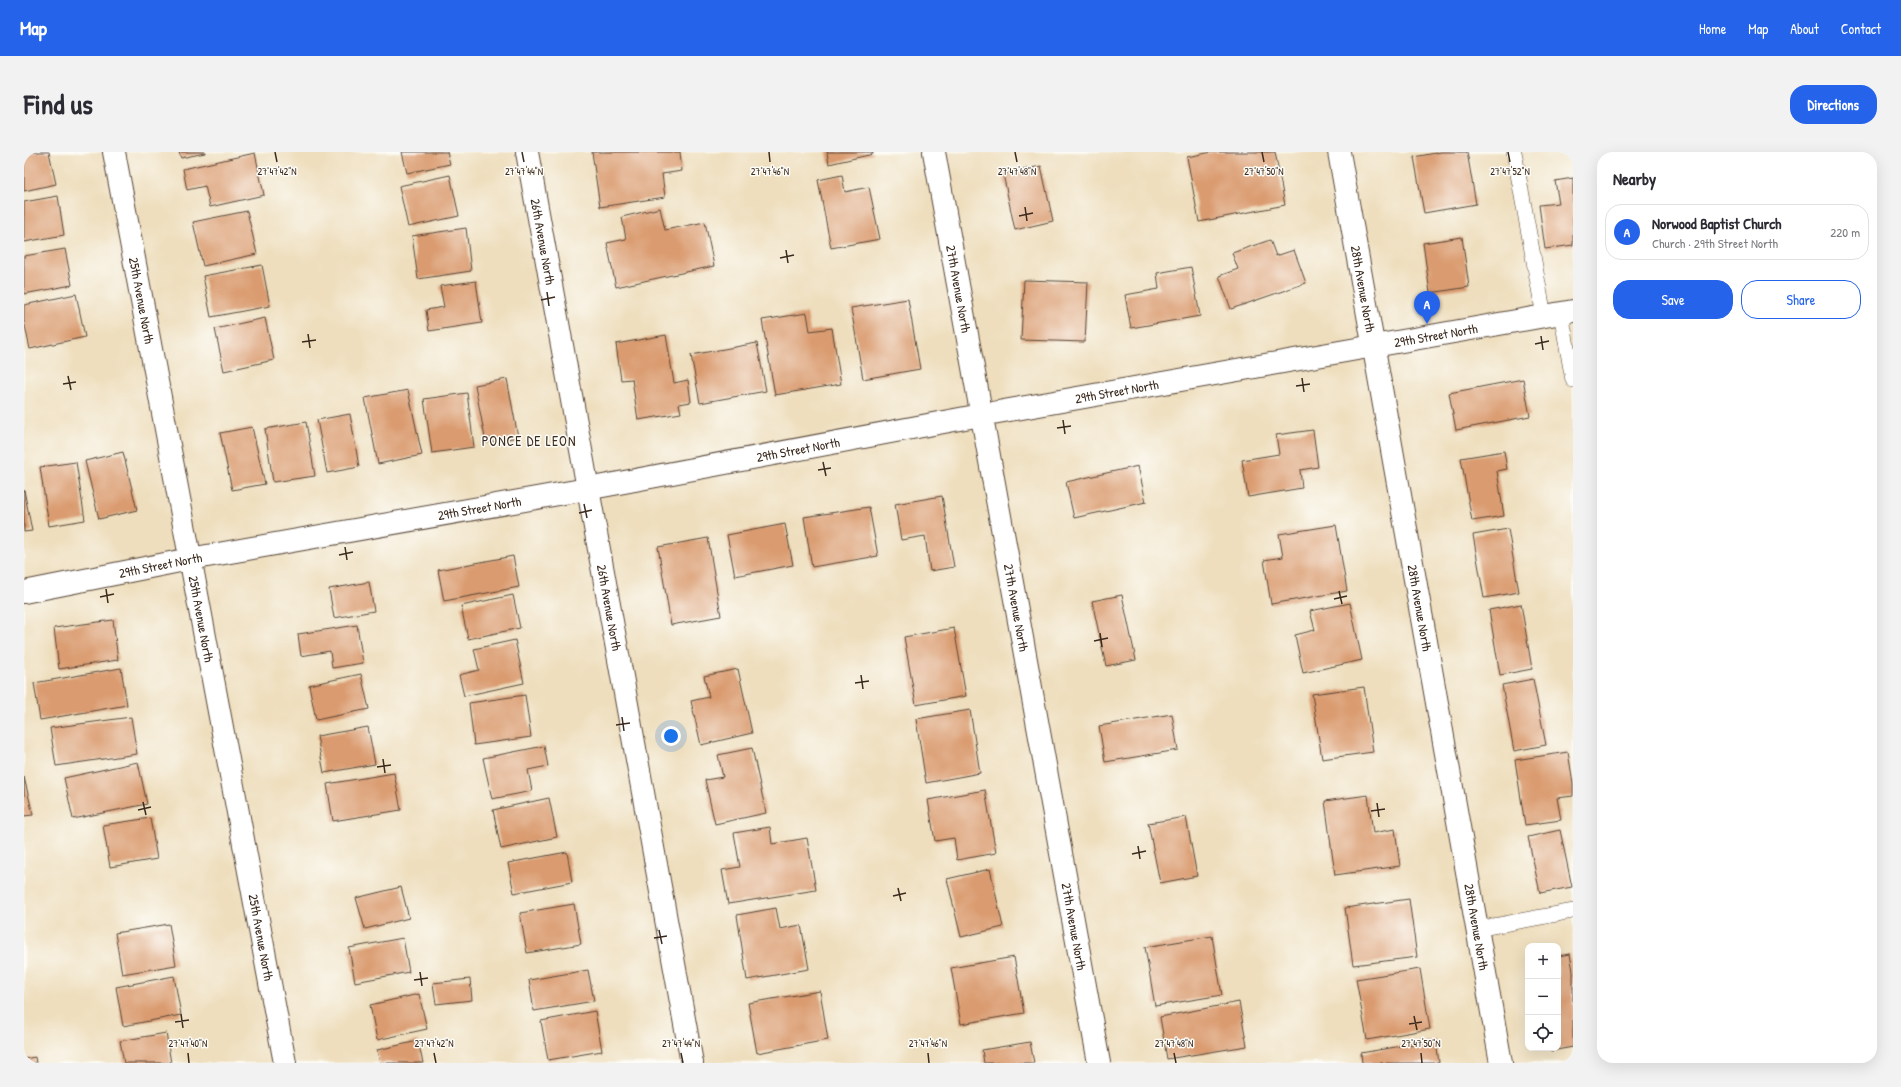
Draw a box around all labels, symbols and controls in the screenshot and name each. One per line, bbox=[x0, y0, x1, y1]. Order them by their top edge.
text: Map bbox=[20, 15, 47, 41]
text: Home bbox=[1699, 19, 1726, 38]
text: Map bbox=[1748, 19, 1768, 38]
text: About bbox=[1790, 19, 1819, 38]
text: Contact bbox=[1841, 19, 1881, 38]
text: Find us bbox=[24, 85, 93, 123]
button: Directions bbox=[1790, 85, 1877, 124]
text: 27°47'42"N bbox=[257, 165, 297, 178]
text: 27°47'44"N bbox=[505, 165, 543, 178]
text: 27°47'46"N bbox=[751, 165, 789, 178]
text: 27°47'48"N bbox=[998, 165, 1036, 178]
text: 27°47'50"N bbox=[1244, 165, 1284, 178]
text: 27°47'52"N bbox=[1490, 165, 1530, 178]
text: Nearby bbox=[1613, 167, 1656, 190]
street label: 26th Avenue North bbox=[527, 197, 560, 287]
text: Norwood Baptist Church bbox=[1652, 213, 1781, 234]
text: A bbox=[1624, 223, 1630, 241]
text: 220 m bbox=[1830, 223, 1860, 241]
text: Church · 29th Street North bbox=[1652, 234, 1778, 252]
street label: 27th Avenue North bbox=[942, 244, 976, 335]
street label: 28th Avenue North bbox=[1347, 244, 1380, 334]
street label: 25th Avenue North bbox=[125, 256, 159, 346]
button: Save bbox=[1613, 280, 1733, 319]
button: Share bbox=[1741, 280, 1861, 319]
pin: A bbox=[1414, 291, 1440, 324]
street label: 29th Street North bbox=[1393, 319, 1479, 351]
street label: 29th Street North bbox=[1074, 375, 1160, 407]
district label: PONCE DE LEON bbox=[482, 431, 576, 450]
street label: 29th Street North bbox=[755, 433, 842, 466]
street label: 29th Street North bbox=[436, 492, 523, 524]
street label: 29th Street North bbox=[117, 548, 204, 582]
street label: 27th Avenue North bbox=[1000, 562, 1033, 653]
street label: 26th Avenue North bbox=[593, 563, 626, 653]
street label: 28th Avenue North bbox=[1404, 563, 1437, 653]
street label: 25th Avenue North bbox=[185, 574, 219, 664]
your location bbox=[661, 726, 681, 746]
street label: 27th Avenue North bbox=[1058, 881, 1091, 972]
street label: 28th Avenue North bbox=[1460, 882, 1493, 972]
street label: 25th Avenue North bbox=[244, 893, 278, 983]
map controls bbox=[1525, 943, 1561, 1051]
button: + bbox=[1525, 943, 1561, 979]
button: − bbox=[1525, 979, 1561, 1015]
button: locate bbox=[1525, 1015, 1561, 1051]
text: 27°47'40"N bbox=[169, 1037, 207, 1050]
text: 27°47'42"N bbox=[414, 1037, 454, 1050]
text: 27°47'44"N bbox=[662, 1037, 700, 1050]
text: 27°47'46"N bbox=[909, 1037, 947, 1050]
text: 27°47'48"N bbox=[1155, 1037, 1193, 1050]
text: 27°47'50"N bbox=[1401, 1037, 1441, 1050]

